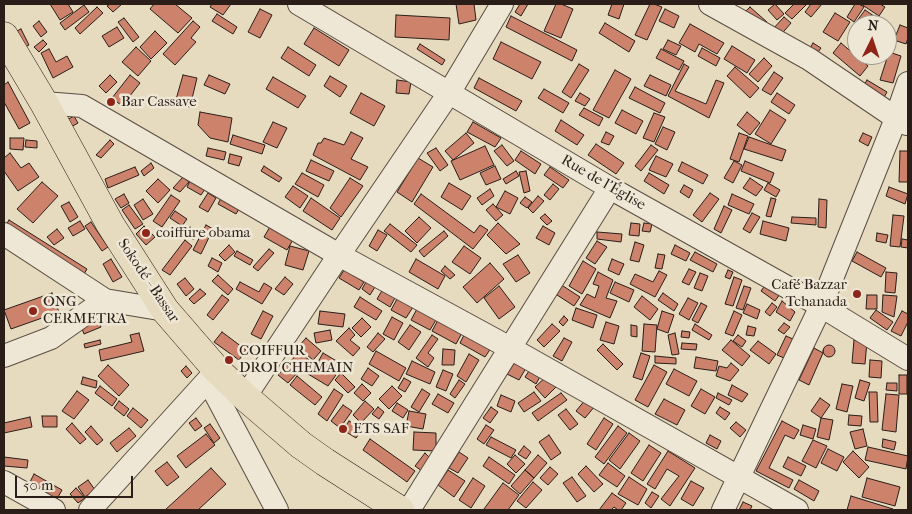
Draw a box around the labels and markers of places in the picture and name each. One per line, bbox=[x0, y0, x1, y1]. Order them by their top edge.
place label: Bar Cassave bbox=[121, 93, 197, 111]
marker: Bar Cassave bbox=[105, 96, 117, 108]
place label: coiffure obama bbox=[156, 224, 251, 242]
marker: coiffure obama bbox=[140, 227, 152, 239]
place label: Café Bazzar Tchanada bbox=[771, 276, 847, 311]
marker: Café Bazzar Tchanada bbox=[851, 288, 863, 300]
place label: ONG CERMETRA bbox=[43, 293, 127, 328]
marker: ONG CERMETRA bbox=[27, 305, 39, 317]
place label: COIFFUR DROI CHEMAIN bbox=[239, 342, 353, 377]
marker: COIFFUR DROI CHEMAIN bbox=[223, 354, 235, 366]
place label: ETS SAF bbox=[353, 420, 409, 438]
marker: ETS SAF bbox=[337, 423, 349, 435]

